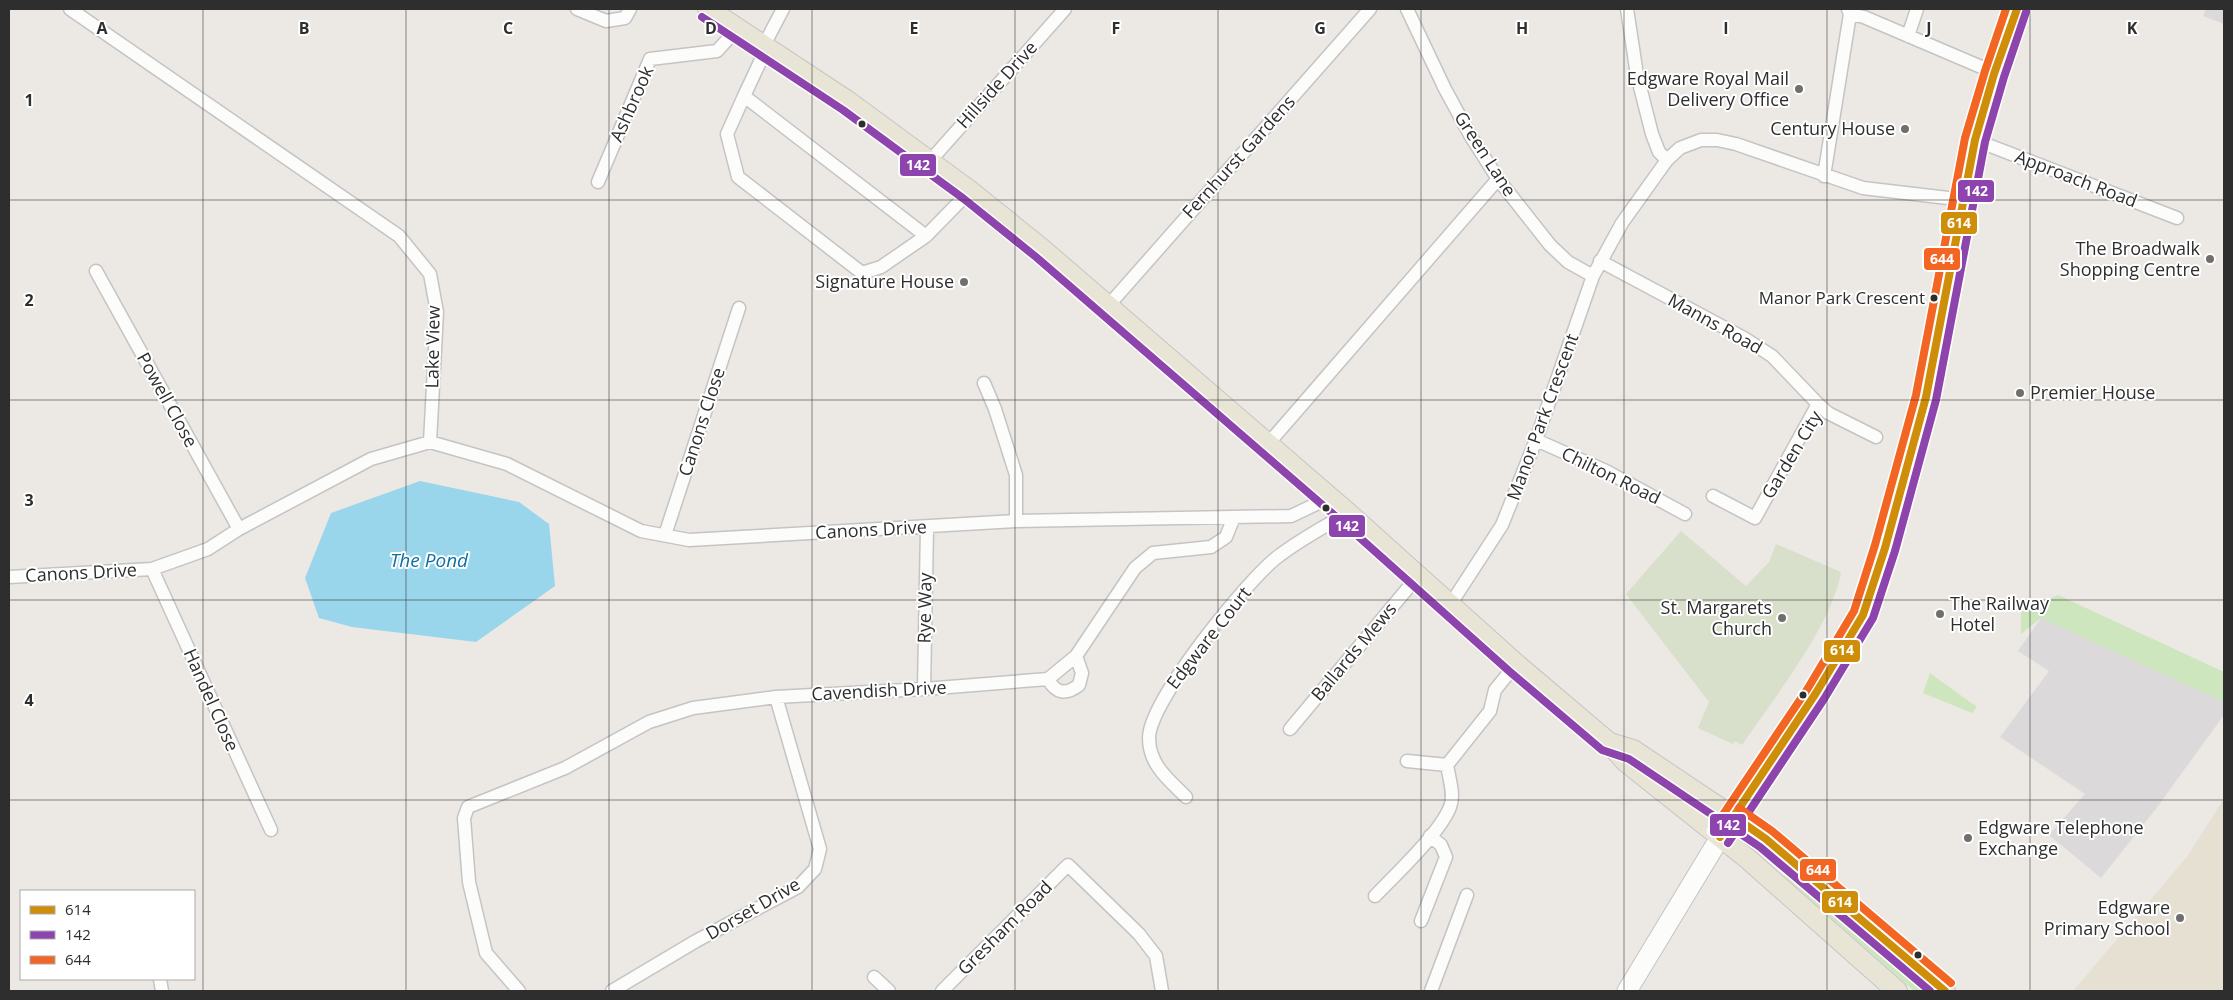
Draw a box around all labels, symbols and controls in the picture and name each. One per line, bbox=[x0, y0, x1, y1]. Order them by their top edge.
text: A bbox=[96, 17, 108, 39]
text: B bbox=[299, 17, 309, 39]
text: C bbox=[503, 17, 513, 39]
text: D bbox=[705, 17, 717, 39]
text: E bbox=[910, 17, 919, 39]
text: F bbox=[1112, 17, 1120, 39]
text: G bbox=[1314, 17, 1326, 39]
text: H bbox=[1516, 17, 1528, 39]
text: I bbox=[1723, 17, 1729, 39]
text: J bbox=[1924, 17, 1932, 39]
text: K bbox=[2127, 17, 2138, 39]
street label: Hillside Drive bbox=[951, 35, 1042, 133]
street label: Ashbrook bbox=[604, 61, 659, 145]
place label: Edgware Royal Mail Delivery Office bbox=[1627, 66, 1789, 111]
marker: Edgware Royal Mail Delivery Office bbox=[1793, 83, 1805, 95]
text: 1 bbox=[24, 89, 34, 111]
street label: Fernhurst Gardens bbox=[1176, 90, 1300, 223]
street label: Green Lane bbox=[1449, 106, 1522, 201]
place label: Century House bbox=[1770, 116, 1895, 140]
unlabelled marker bbox=[857, 119, 867, 129]
marker: Century House bbox=[1899, 123, 1911, 135]
street label: Approach Road bbox=[2012, 144, 2141, 212]
line badge: 142 bbox=[899, 153, 937, 177]
text: 142 bbox=[906, 155, 930, 174]
line badge: 142 bbox=[1957, 179, 1995, 203]
text: 142 bbox=[1964, 181, 1988, 200]
line badge: 614 bbox=[1940, 211, 1978, 235]
text: 614 bbox=[1947, 213, 1971, 232]
place label: The Broadwalk Shopping Centre bbox=[2060, 236, 2201, 281]
line badge: 644 bbox=[1923, 247, 1961, 271]
text: 644 bbox=[1930, 249, 1954, 268]
marker: The Broadwalk Shopping Centre bbox=[2204, 253, 2216, 265]
place label: Signature House bbox=[815, 269, 954, 293]
marker: Signature House bbox=[958, 276, 970, 288]
place label: Manor Park Crescent bbox=[1759, 286, 1925, 309]
street label: Manns Road bbox=[1664, 287, 1767, 359]
text: 2 bbox=[24, 289, 34, 311]
marker: Manor Park Crescent bbox=[1929, 293, 1939, 303]
street label: Lake View bbox=[419, 305, 445, 389]
street label: Manor Park Crescent bbox=[1501, 330, 1583, 503]
street label: Powell Close bbox=[132, 348, 204, 451]
street label: Canons Close bbox=[672, 364, 730, 479]
place label: Premier House bbox=[2030, 380, 2155, 404]
marker: Premier House bbox=[2014, 387, 2026, 399]
street label: Garden City bbox=[1755, 405, 1827, 503]
street label: Chilton Road bbox=[1558, 441, 1665, 509]
text: 3 bbox=[24, 489, 34, 511]
unlabelled marker bbox=[1321, 503, 1331, 513]
street label: Canons Drive bbox=[815, 514, 927, 544]
line badge: 142 bbox=[1328, 514, 1366, 538]
text: 142 bbox=[1335, 516, 1359, 535]
water label: The Pond bbox=[390, 547, 469, 573]
street label: Canons Drive bbox=[25, 557, 137, 587]
street label: Rye Way bbox=[911, 572, 937, 643]
street label: Edgware Court bbox=[1161, 581, 1256, 694]
place label: The Railway Hotel bbox=[1950, 591, 2050, 636]
place label: St. Margarets Church bbox=[1661, 595, 1772, 640]
street label: Ballards Mews bbox=[1305, 597, 1401, 705]
marker: The Railway Hotel bbox=[1934, 608, 1946, 620]
marker: St. Margarets Church bbox=[1776, 612, 1788, 624]
line badge: 614 bbox=[1823, 639, 1861, 663]
text: 614 bbox=[1830, 640, 1854, 659]
street label: Handel Close bbox=[179, 644, 245, 755]
street label: Cavendish Drive bbox=[811, 674, 947, 706]
text: 4 bbox=[24, 689, 34, 711]
unlabelled marker bbox=[1798, 690, 1808, 700]
line badge: 142 bbox=[1709, 813, 1747, 837]
text: 142 bbox=[1716, 815, 1740, 834]
place label: Edgware Telephone Exchange bbox=[1978, 815, 2144, 860]
marker: Edgware Telephone Exchange bbox=[1962, 832, 1974, 844]
line badge: 644 bbox=[1799, 858, 1837, 882]
text: 644 bbox=[1806, 860, 1830, 879]
street label: Dorset Drive bbox=[701, 871, 804, 945]
street label: Gresham Road bbox=[952, 875, 1057, 980]
legend bbox=[20, 890, 195, 980]
line badge: 614 bbox=[1821, 890, 1859, 914]
text: 614 bbox=[1828, 892, 1852, 911]
place label: Edgware Primary School bbox=[2044, 895, 2170, 940]
text: 614 bbox=[65, 899, 91, 919]
marker: Edgware Primary School bbox=[2174, 912, 2186, 924]
text: 142 bbox=[65, 924, 91, 944]
text: 644 bbox=[65, 949, 91, 969]
unlabelled marker bbox=[1913, 950, 1923, 960]

